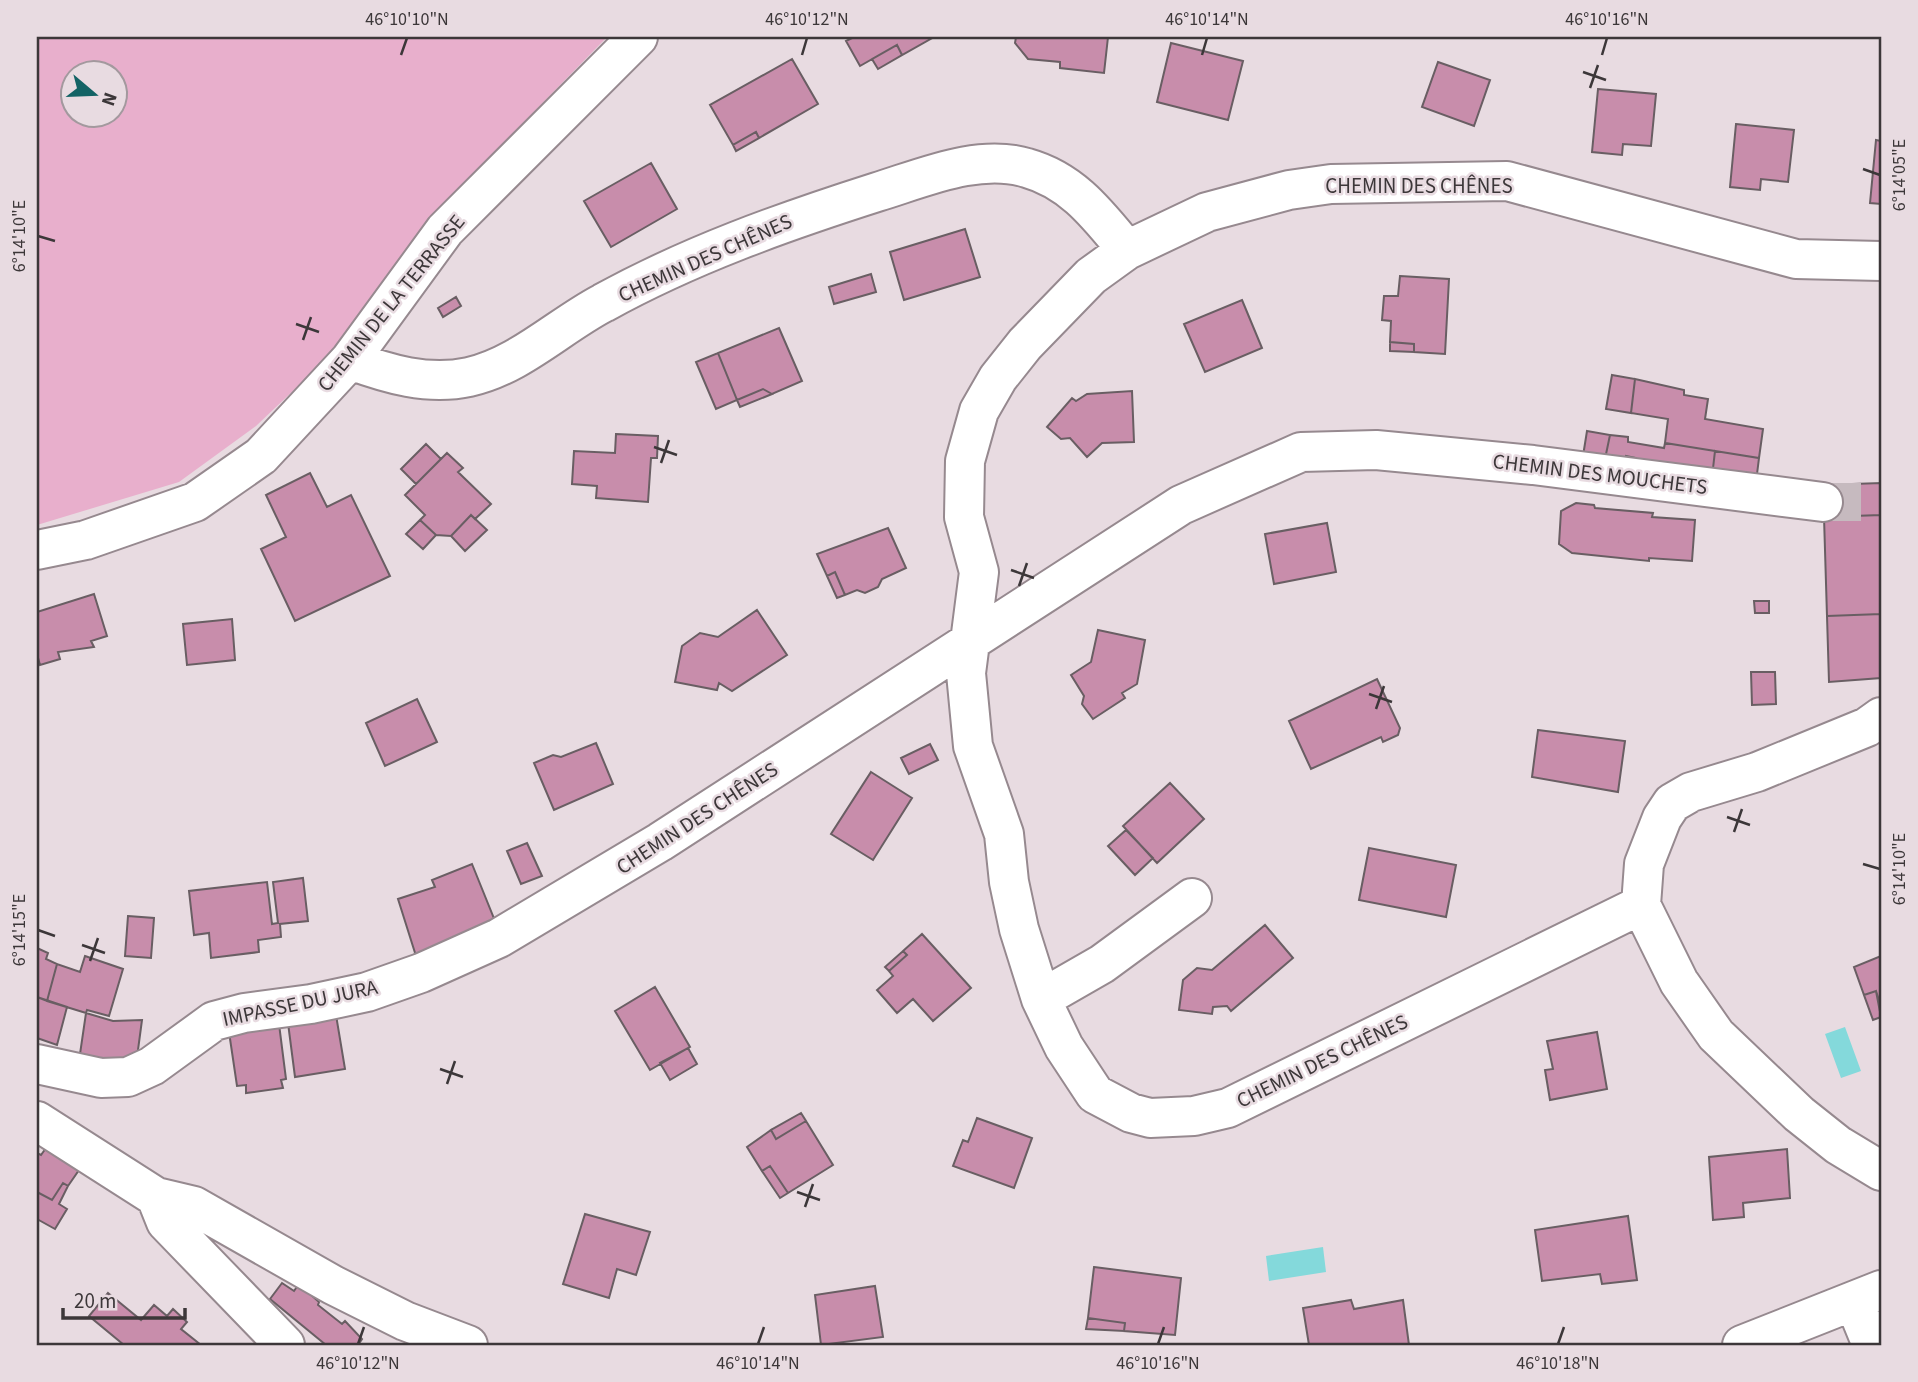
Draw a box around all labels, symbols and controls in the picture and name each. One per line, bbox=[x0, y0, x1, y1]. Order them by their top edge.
text: 46°10'10"N bbox=[365, 7, 449, 32]
text: 46°10'12"N bbox=[765, 7, 849, 32]
text: 46°10'14"N bbox=[1165, 7, 1249, 32]
text: 46°10'16"N bbox=[1565, 7, 1649, 32]
north arrow bbox=[60, 60, 130, 130]
text: N bbox=[94, 89, 123, 109]
text: 6°14'05"E bbox=[1887, 139, 1912, 211]
street label: CHEMIN DES CHÊNES bbox=[1325, 171, 1513, 201]
text: 6°14'10"E bbox=[7, 200, 32, 272]
street label: CHEMIN DES CHÊNES bbox=[613, 206, 797, 310]
street label: CHEMIN DE LA TERRASSE bbox=[310, 208, 472, 398]
street label: CHEMIN DES MOUCHETS bbox=[1491, 446, 1709, 502]
street label: CHEMIN DES CHÊNES bbox=[610, 754, 784, 882]
text: 6°14'10"E bbox=[1887, 833, 1912, 905]
text: 6°14'15"E bbox=[7, 894, 32, 966]
street label: IMPASSE DU JURA bbox=[220, 972, 381, 1034]
street label: CHEMIN DES CHÊNES bbox=[1231, 1006, 1413, 1116]
scale bar bbox=[63, 1277, 186, 1321]
text: 20 m bbox=[74, 1286, 116, 1316]
text: 46°10'12"N bbox=[316, 1351, 400, 1376]
text: 46°10'14"N bbox=[716, 1351, 800, 1376]
text: 46°10'16"N bbox=[1116, 1351, 1200, 1376]
text: 46°10'18"N bbox=[1516, 1351, 1600, 1376]

